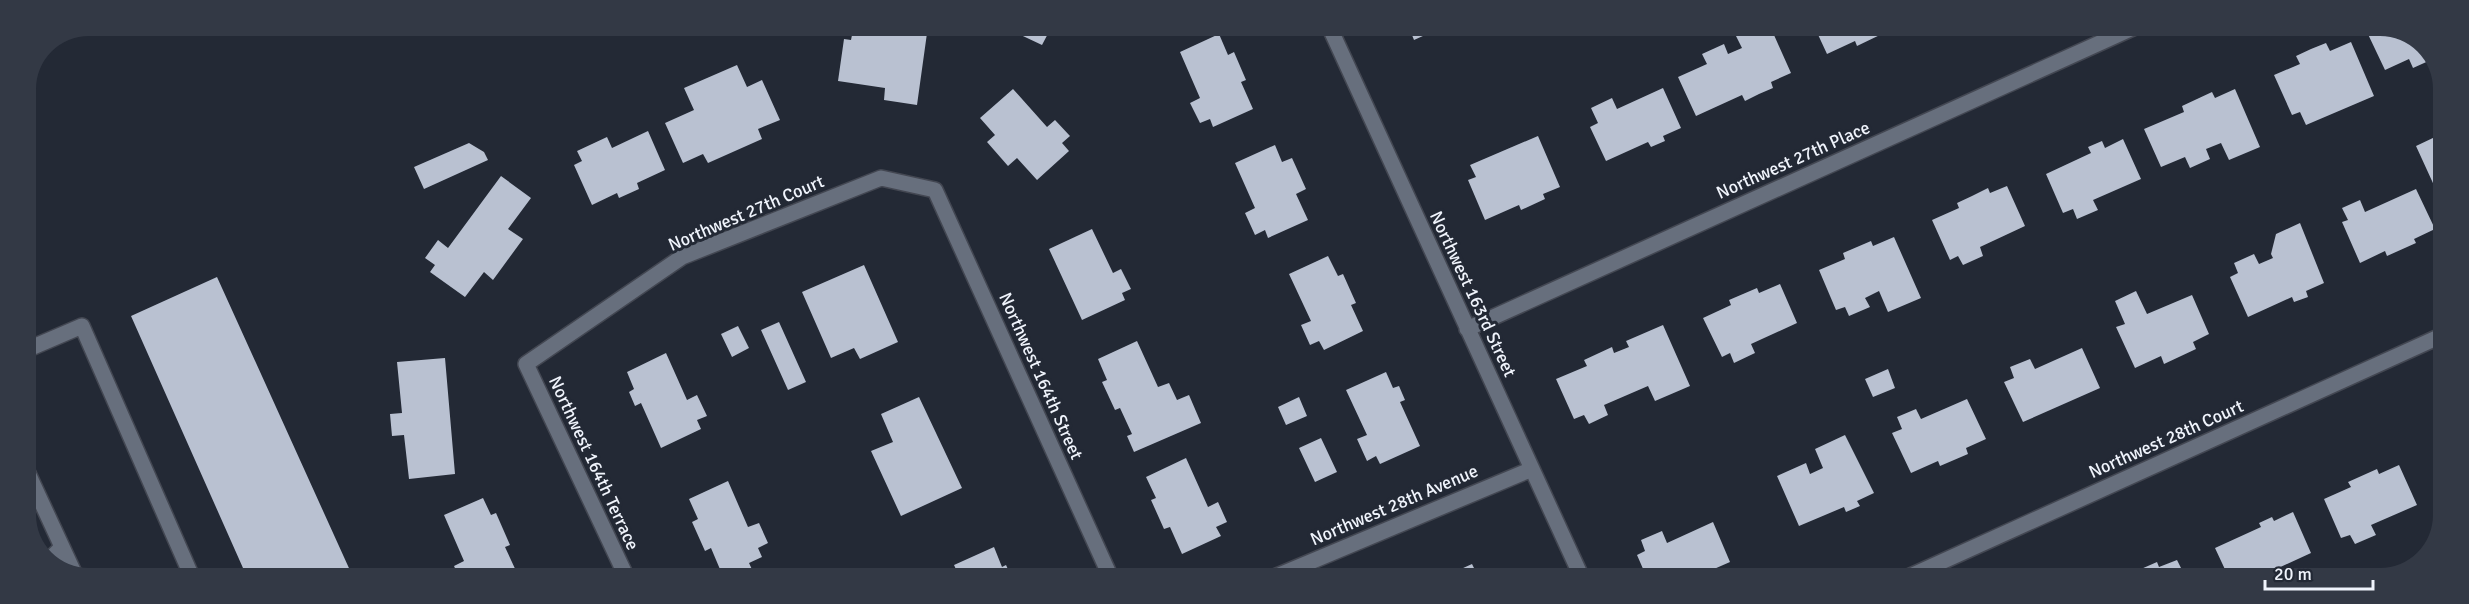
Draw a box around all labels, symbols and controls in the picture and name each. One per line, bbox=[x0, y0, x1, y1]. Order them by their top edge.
street label: Northwest 27th Place bbox=[1713, 116, 1873, 204]
street label: Northwest 27th Court bbox=[665, 170, 827, 256]
street label: Northwest 163rd Street bbox=[1425, 208, 1521, 380]
street label: Northwest 164th Street bbox=[994, 289, 1088, 463]
street label: Northwest 164th Terrace bbox=[544, 372, 644, 554]
street label: Northwest 28th Court bbox=[2085, 395, 2247, 483]
street label: Northwest 28th Avenue bbox=[1307, 460, 1481, 550]
scale bar bbox=[2265, 553, 2373, 591]
text: 20 m bbox=[2274, 563, 2312, 585]

